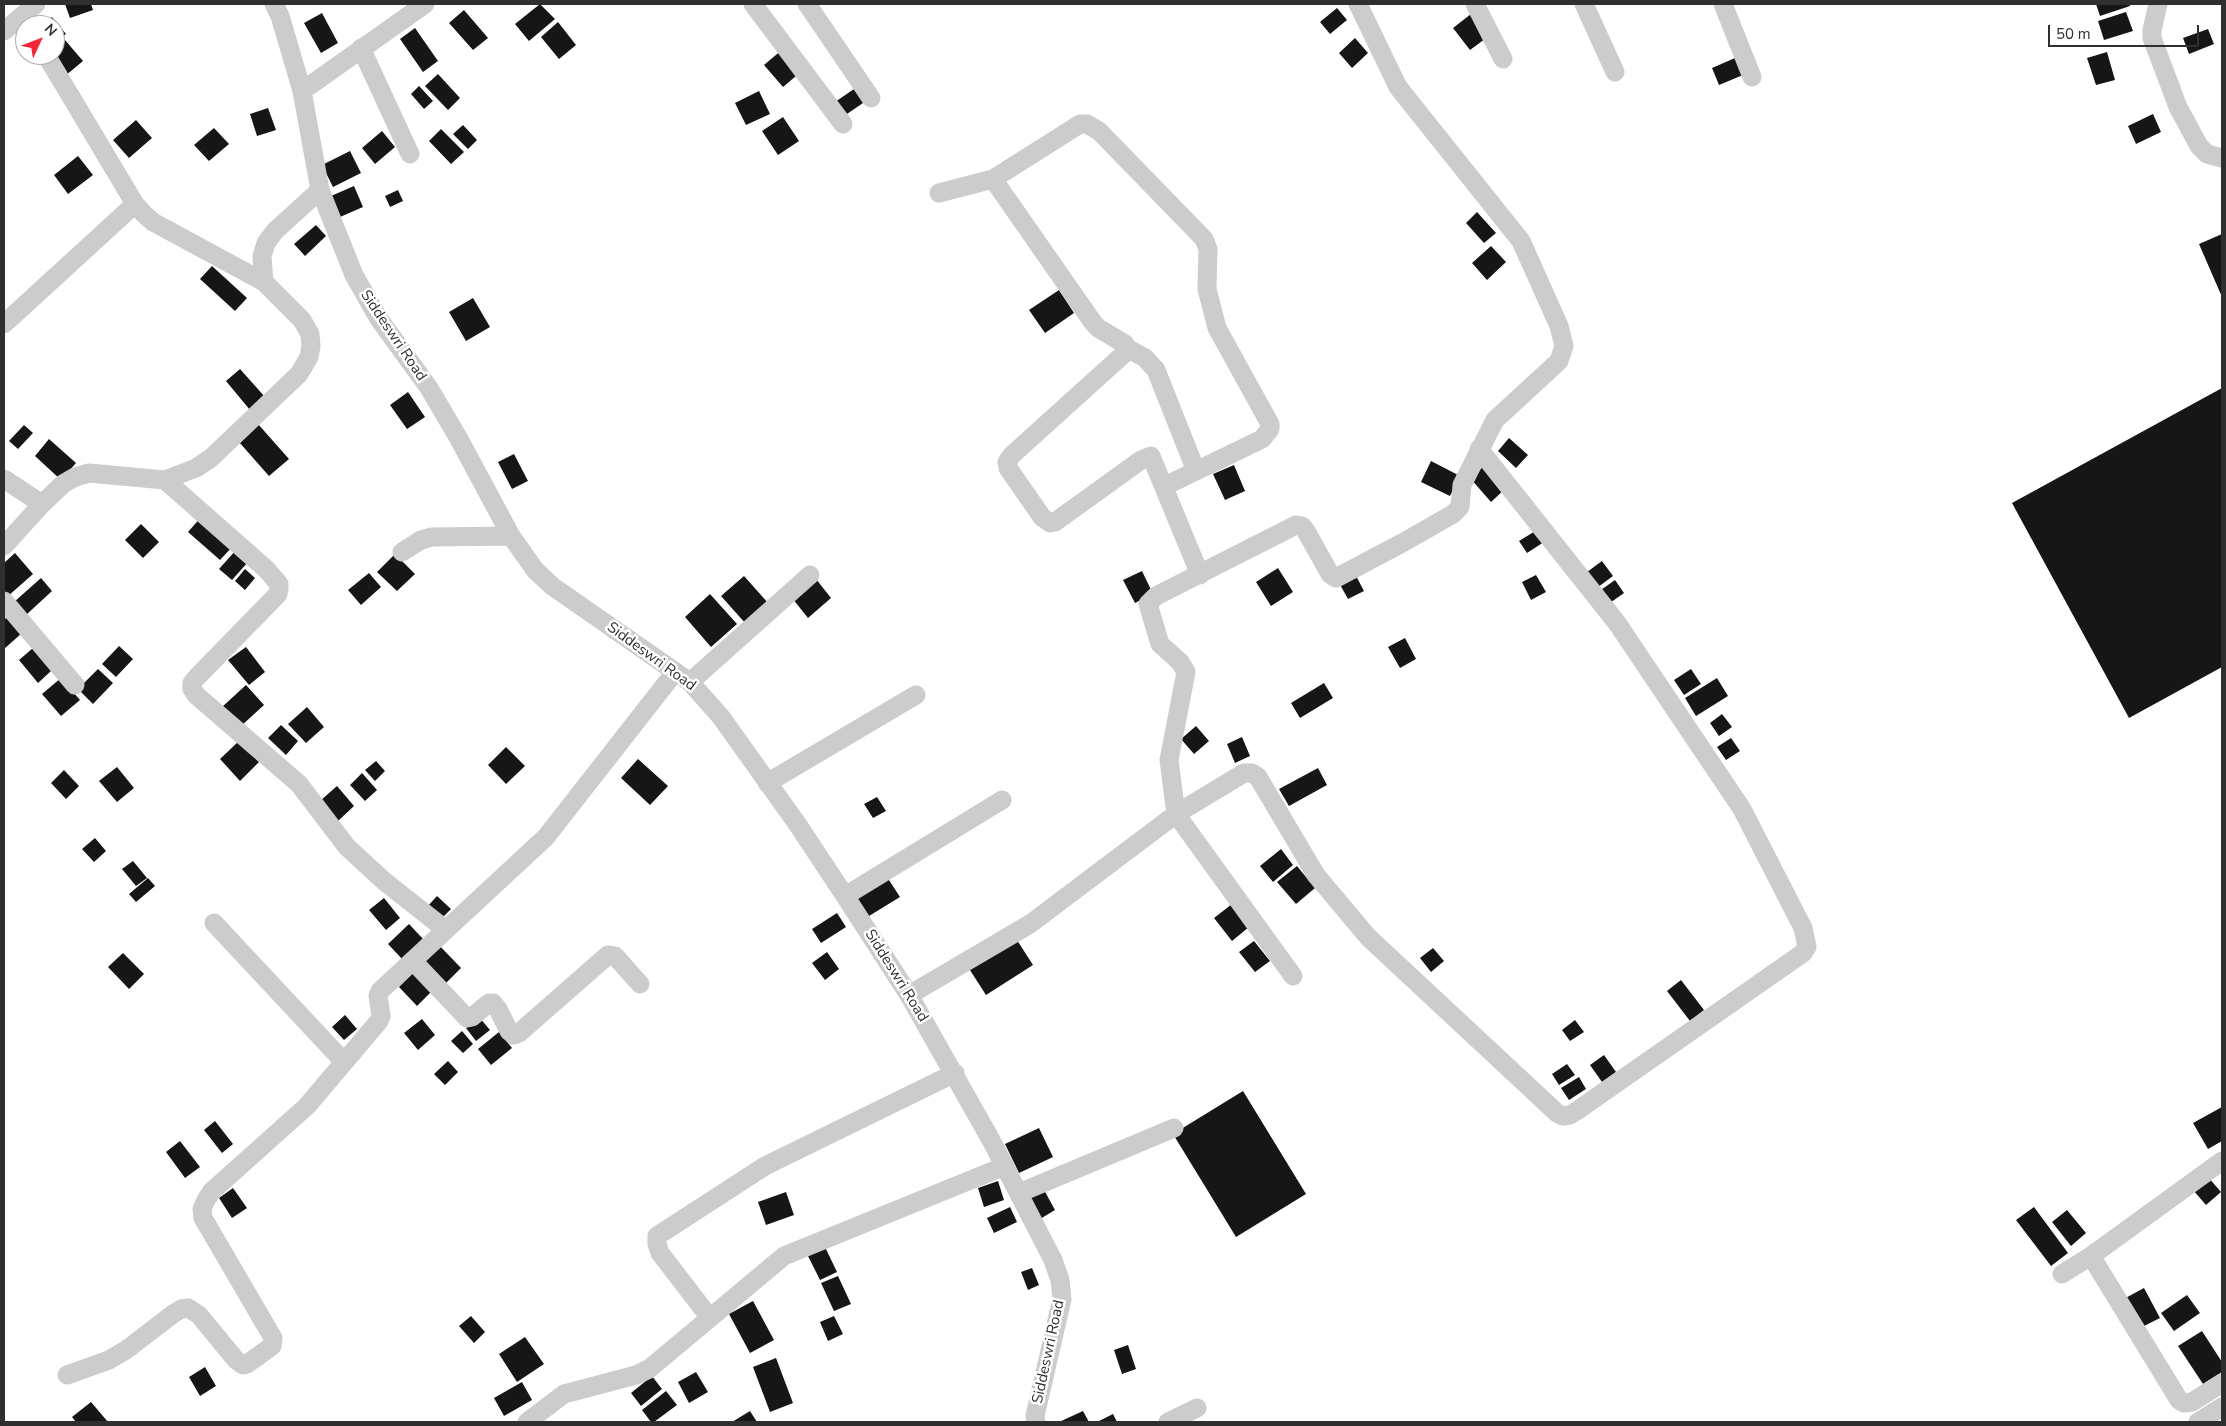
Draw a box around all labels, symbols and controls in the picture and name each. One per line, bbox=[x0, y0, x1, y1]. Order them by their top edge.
north arrow bbox=[15, 15, 65, 65]
scale bar bbox=[2051, 15, 2202, 47]
text: N bbox=[40, 20, 61, 40]
text: 50 m bbox=[2056, 24, 2091, 44]
street label: Siddeswri Road bbox=[356, 287, 430, 385]
street label: Siddeswri Road bbox=[603, 619, 699, 695]
street label: Siddeswri Road bbox=[860, 927, 932, 1025]
street label: Siddeswri Road bbox=[1029, 1299, 1069, 1405]

